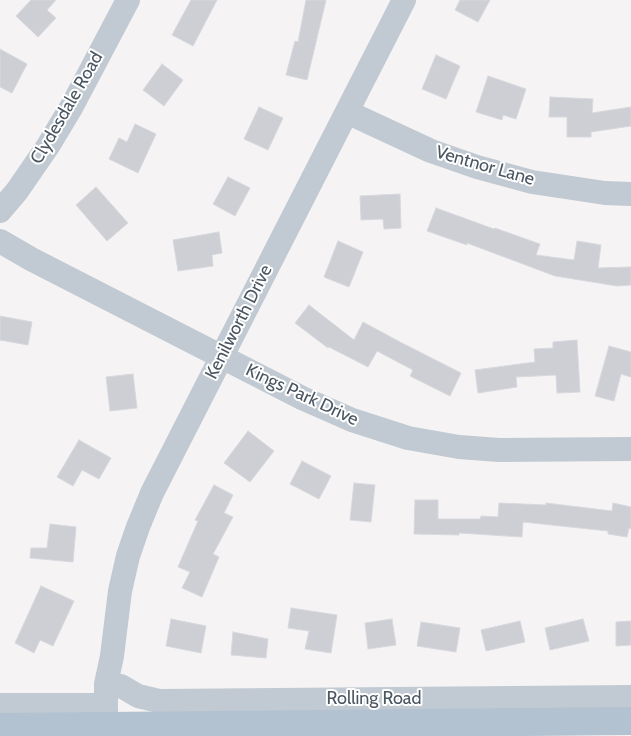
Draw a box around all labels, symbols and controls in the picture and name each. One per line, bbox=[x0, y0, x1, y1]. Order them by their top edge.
street label: Clydesdale Road bbox=[26, 48, 108, 168]
street label: Ventnor Lane bbox=[433, 142, 537, 190]
street label: Kenilworth Drive bbox=[201, 261, 277, 383]
street label: Kings Park Drive bbox=[242, 359, 362, 431]
street label: Rolling Road bbox=[327, 688, 421, 710]

